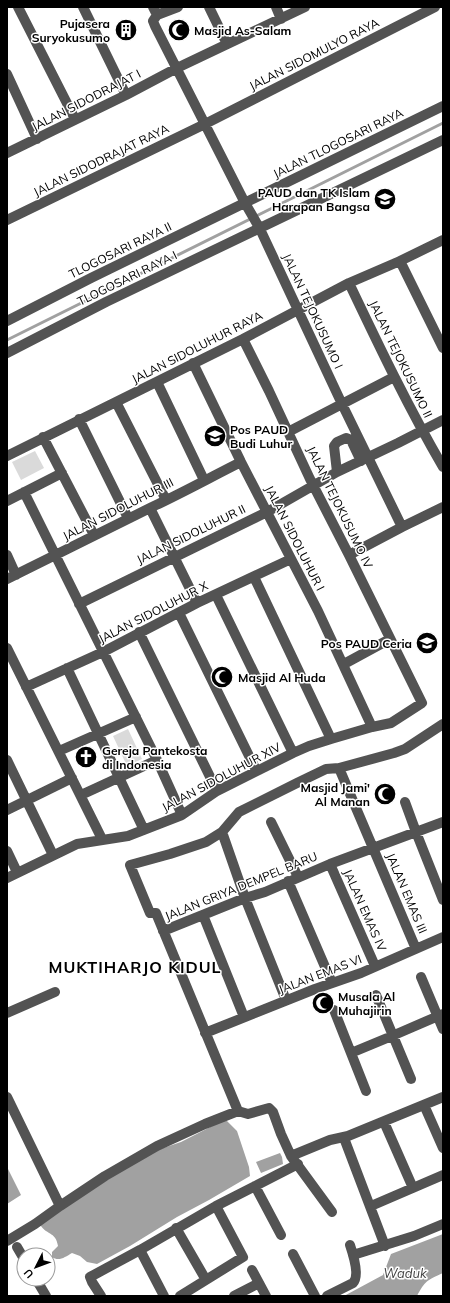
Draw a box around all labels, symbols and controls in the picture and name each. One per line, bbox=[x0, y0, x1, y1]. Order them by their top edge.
street label: JALAN SIDOMULYO RAYA bbox=[247, 15, 382, 93]
place label: Pujasera Suryokusumo bbox=[32, 16, 110, 45]
building icon: Pujasera Suryokusumo bbox=[113, 17, 139, 43]
mosque icon: Masjid As-Salam bbox=[166, 17, 192, 43]
place label: Masjid As-Salam bbox=[194, 23, 292, 38]
street label: JALAN SIDODRAJAT I bbox=[29, 66, 143, 134]
street label: JALAN TLOGOSARI RAYA bbox=[270, 105, 406, 181]
street label: JALAN SIDODRAJAT RAYA bbox=[31, 121, 171, 199]
place label: PAUD dan TK Islam Harapan Bangsa bbox=[258, 185, 370, 214]
school or university icon: PAUD dan TK Islam Harapan Bangsa bbox=[372, 186, 398, 212]
street label: TLOGOSARI RAYA II bbox=[66, 219, 174, 281]
street label: TLOGOSARI RAYA I bbox=[75, 248, 179, 308]
street label: JALAN TEJOKUSUMO I bbox=[280, 251, 346, 371]
street label: JALAN TEJOKUSUMO II bbox=[366, 298, 436, 420]
street label: JALAN SIDOLUHUR RAYA bbox=[129, 307, 265, 387]
place label: Pos PAUD Budi Luhur bbox=[230, 422, 292, 451]
school or university icon: Pos PAUD Budi Luhur bbox=[202, 423, 228, 449]
street label: JALAN TEJOKUSUMO IV bbox=[304, 443, 376, 571]
street label: JALAN SIDOLUHUR III bbox=[60, 475, 176, 543]
street label: JALAN SIDOLUHUR I bbox=[262, 483, 328, 593]
street label: JALAN SIDOLUHUR II bbox=[134, 501, 248, 567]
street label: JALAN SIDOLUHUR X bbox=[96, 578, 210, 646]
school or university icon: Pos PAUD Ceria bbox=[414, 630, 440, 656]
place label: Pos PAUD Ceria bbox=[321, 636, 412, 651]
mosque icon: Masjid Al Huda bbox=[209, 664, 235, 690]
place label: Masjid Al Huda bbox=[238, 670, 326, 685]
street label: JALAN SIDOLUHUR XIV bbox=[159, 739, 284, 815]
place label: Gereja Pantekosta di Indonesia bbox=[102, 743, 208, 772]
church icon: Gereja Pantekosta di Indonesia bbox=[73, 744, 99, 770]
place label: Masjid Jami' Al Manan bbox=[300, 780, 370, 809]
mosque icon: Masjid Jami' Al Manan bbox=[372, 781, 398, 807]
street label: JALAN GRIYA DEMPEL BARU bbox=[162, 848, 320, 924]
street label: JALAN EMAS III bbox=[383, 850, 431, 936]
street label: JALAN EMAS IV bbox=[340, 867, 390, 954]
street label: JALAN EMAS VI bbox=[276, 951, 364, 997]
district label: MUKTIHARJO KIDUL bbox=[49, 957, 221, 977]
place label: Musala Al Muhajirin bbox=[338, 989, 395, 1018]
mosque icon: Musala Al Muhajirin bbox=[310, 990, 336, 1016]
north arrow bbox=[16, 1247, 56, 1287]
water label: Waduk bbox=[383, 1265, 427, 1281]
text: U bbox=[21, 1266, 36, 1281]

